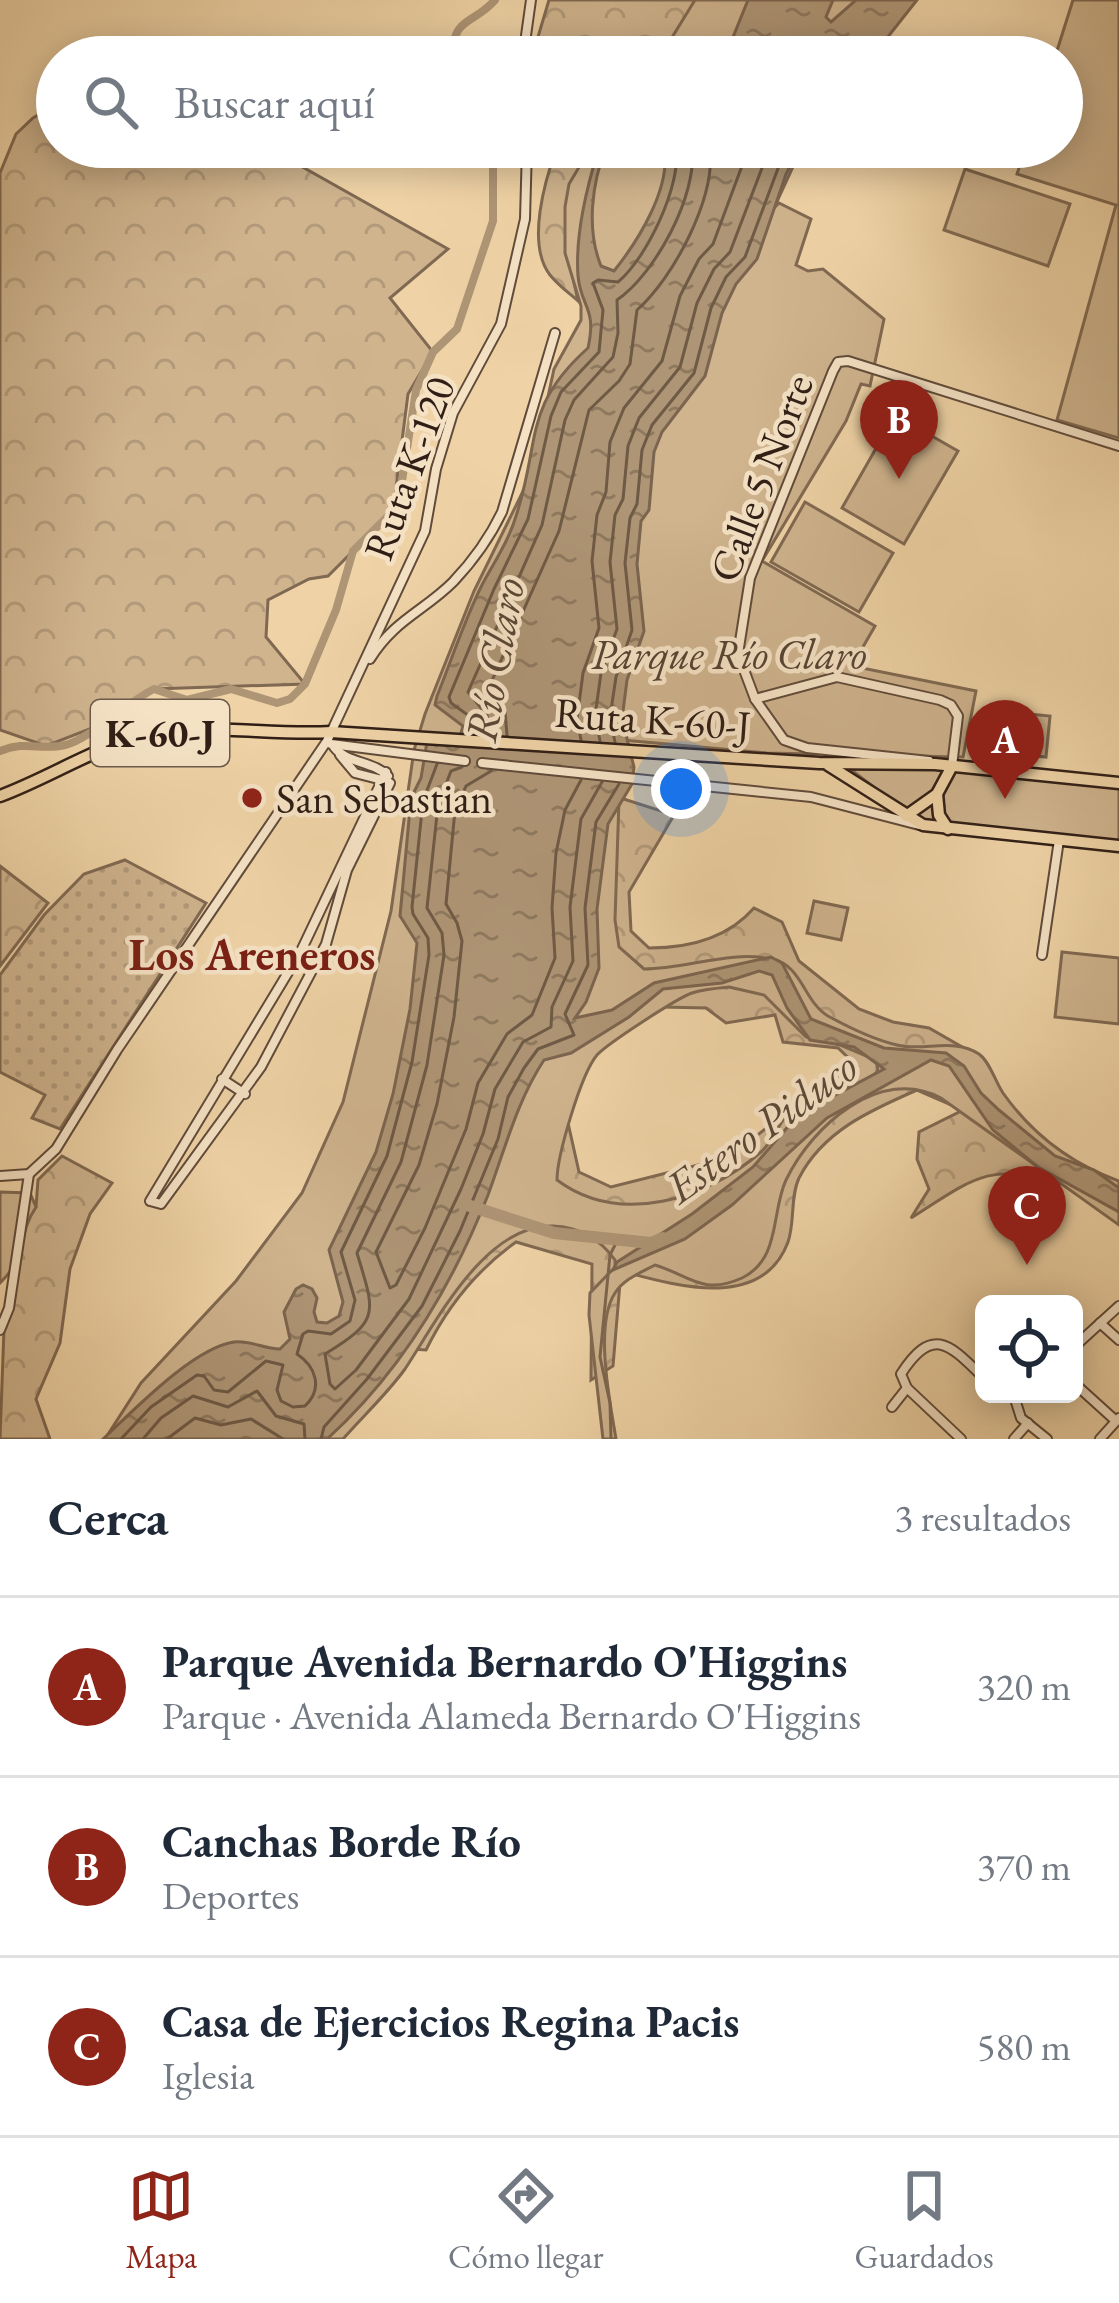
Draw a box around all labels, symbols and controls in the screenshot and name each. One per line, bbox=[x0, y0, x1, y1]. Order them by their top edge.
search box bbox=[36, 36, 1083, 168]
icon: search bbox=[78, 69, 144, 135]
text: Buscar aquí bbox=[174, 73, 374, 131]
street label: Calle 5 Norte bbox=[696, 367, 826, 589]
street label: Ruta K-120 bbox=[350, 369, 468, 567]
pin: B bbox=[860, 380, 938, 479]
water label: Río Claro bbox=[451, 573, 537, 747]
park label: Parque Río Claro bbox=[591, 627, 867, 682]
street label: Ruta K-60-J bbox=[553, 685, 753, 753]
road number: K-60-J bbox=[91, 700, 229, 766]
pin: A bbox=[966, 700, 1044, 799]
your location bbox=[651, 759, 711, 819]
place label: San Sebastian bbox=[276, 771, 492, 826]
marker: San Sebastian bbox=[239, 785, 265, 811]
district label: Los Areneros bbox=[129, 925, 376, 983]
water label: Estero Piduco bbox=[652, 1037, 868, 1216]
pin: C bbox=[988, 1166, 1066, 1265]
map controls bbox=[975, 1295, 1083, 1403]
button: locate bbox=[975, 1295, 1083, 1403]
text: Cerca bbox=[48, 1484, 168, 1550]
text: 3 resultados bbox=[894, 1492, 1071, 1543]
text: Parque Avenida Bernardo O'Higgins bbox=[162, 1632, 847, 1690]
text: A bbox=[73, 1661, 101, 1712]
text: 320 m bbox=[977, 1661, 1071, 1712]
text: Parque · Avenida Alameda Bernardo O'Higgins bbox=[162, 1690, 861, 1741]
text: Canchas Borde Río bbox=[162, 1812, 521, 1870]
text: B bbox=[75, 1841, 99, 1892]
text: 370 m bbox=[977, 1841, 1071, 1892]
text: Deportes bbox=[162, 1870, 299, 1921]
text: Casa de Ejercicios Regina Pacis bbox=[162, 1992, 739, 2050]
text: C bbox=[73, 2021, 101, 2072]
text: 580 m bbox=[977, 2021, 1071, 2072]
text: Iglesia bbox=[162, 2050, 255, 2101]
tab: Mapa bbox=[125, 2163, 197, 2278]
tab: Cómo llegar bbox=[448, 2163, 604, 2278]
tab: Guardados bbox=[854, 2163, 994, 2278]

